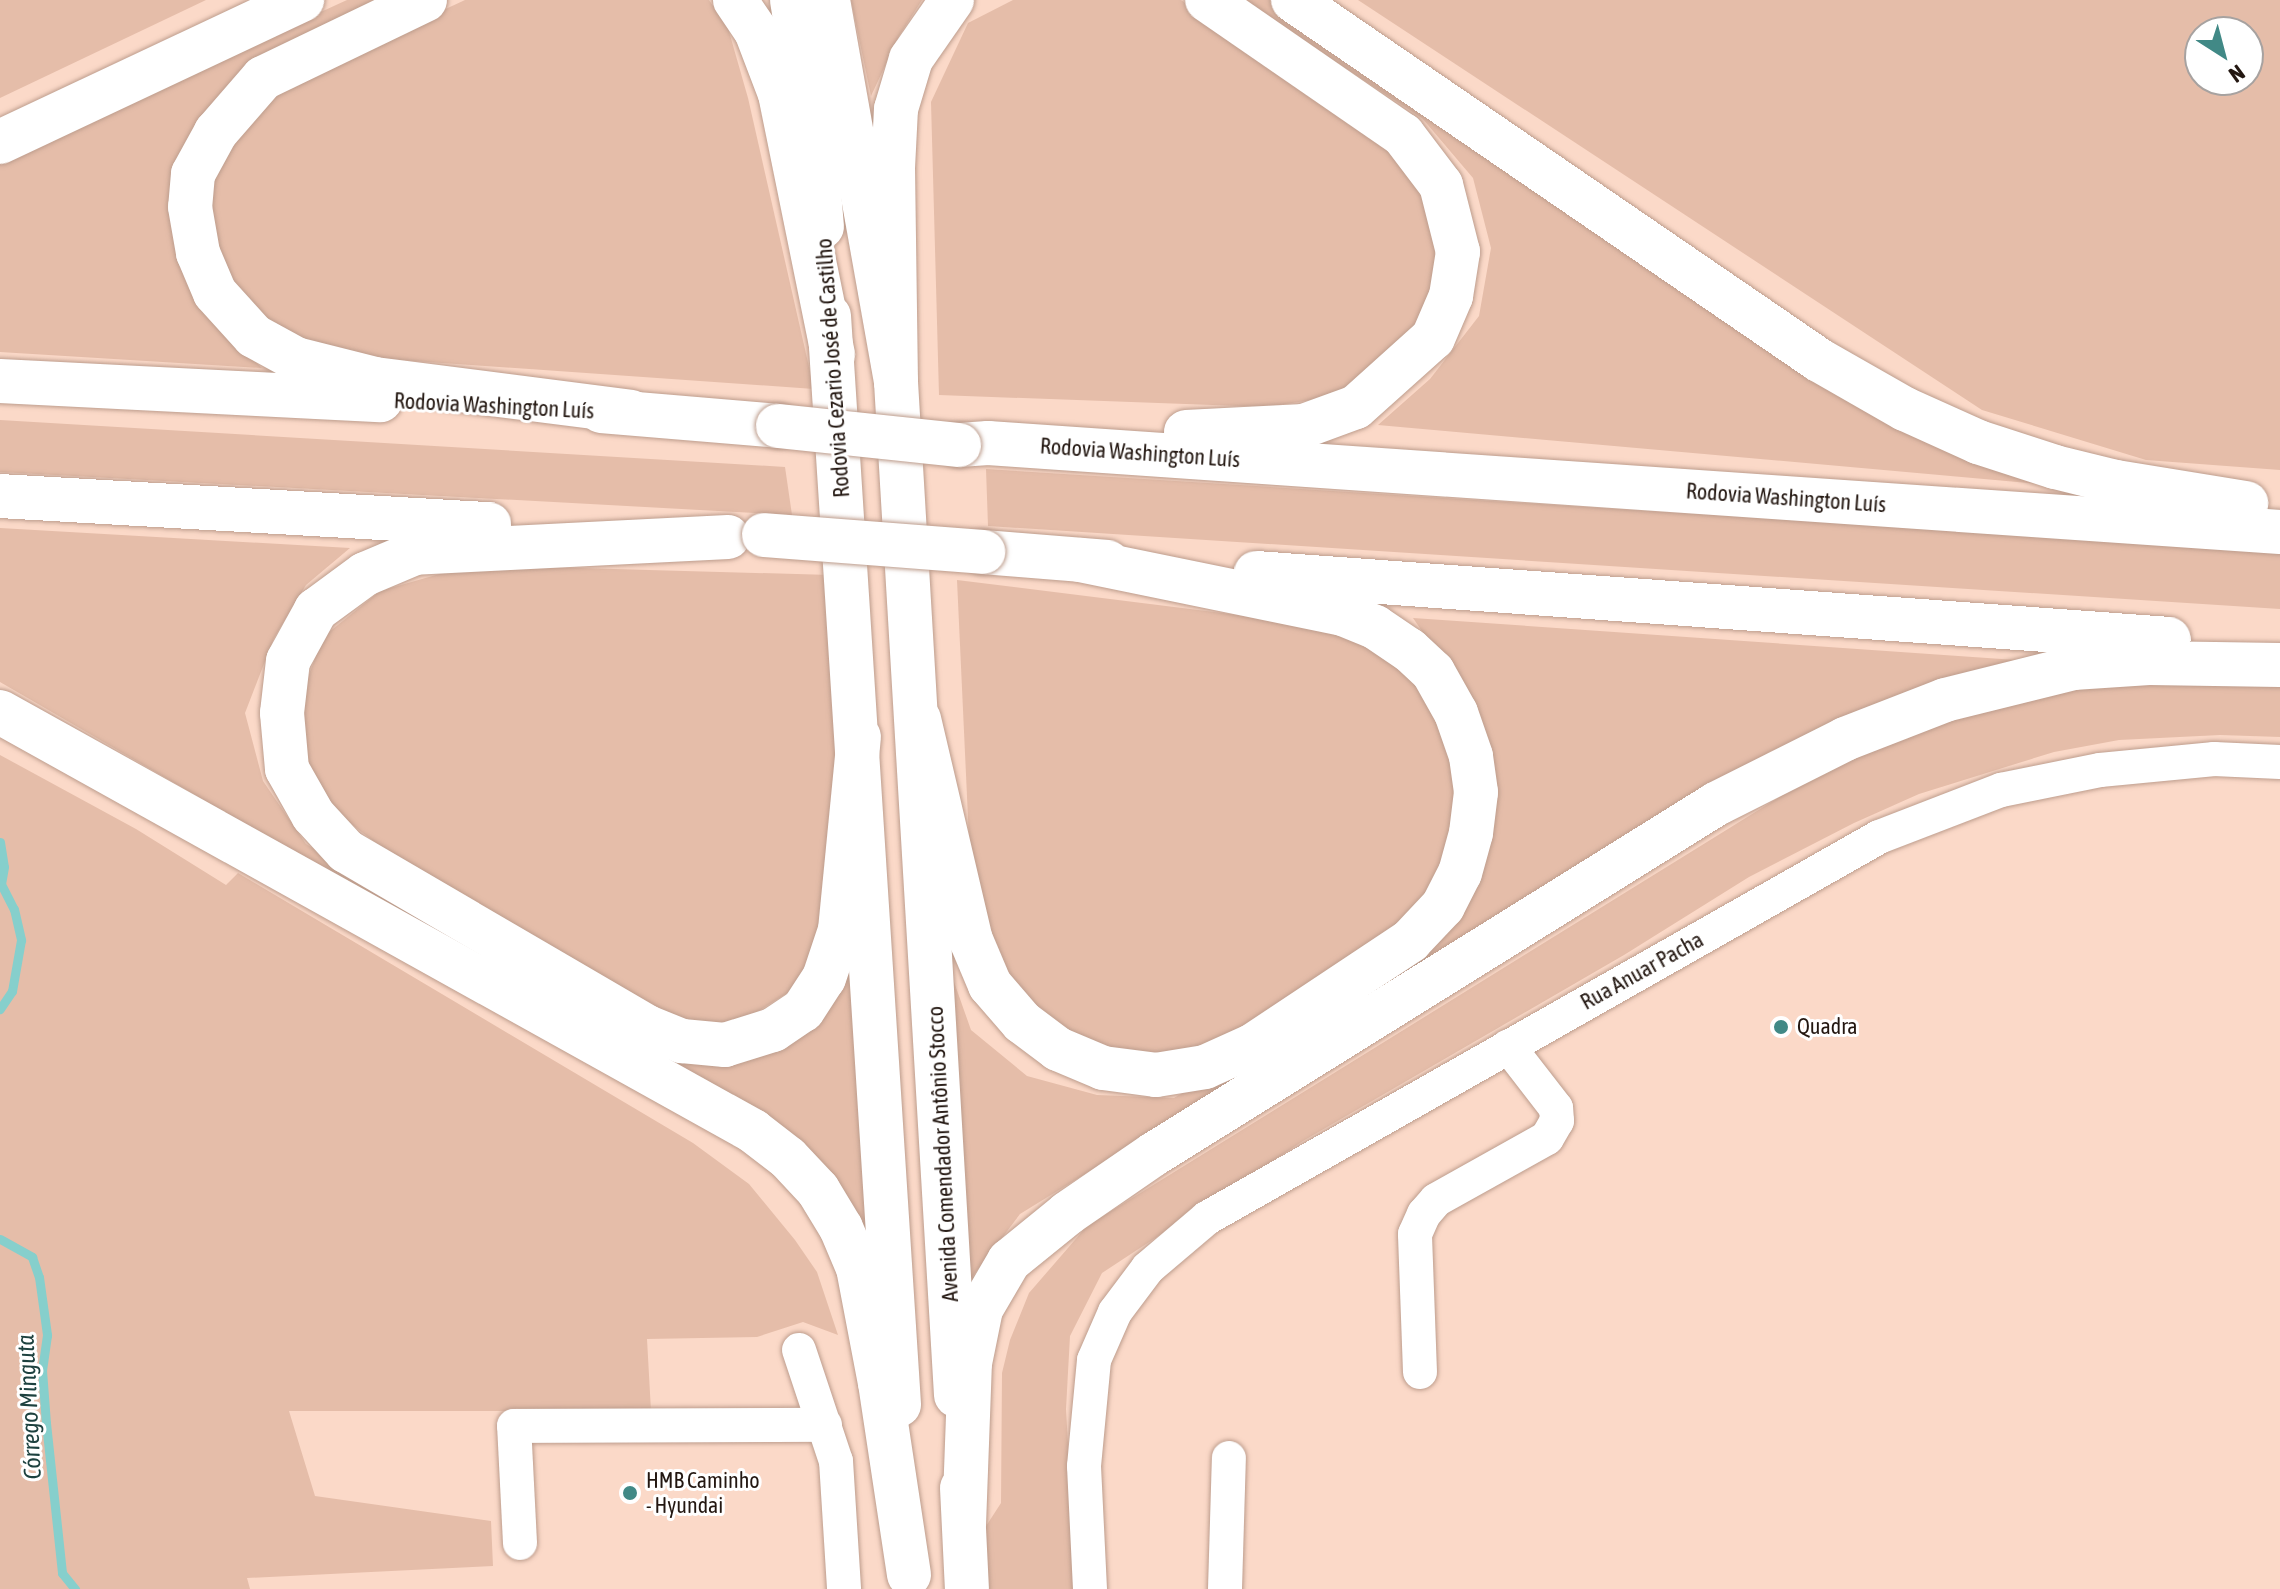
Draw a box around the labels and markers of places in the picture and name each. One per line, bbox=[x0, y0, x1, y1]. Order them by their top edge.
place label: Quadra bbox=[1797, 1014, 1857, 1040]
marker: Quadra bbox=[1772, 1018, 1790, 1036]
place label: HMB Caminho - Hyundai bbox=[646, 1467, 760, 1518]
marker: HMB Caminho - Hyundai bbox=[621, 1484, 639, 1502]

